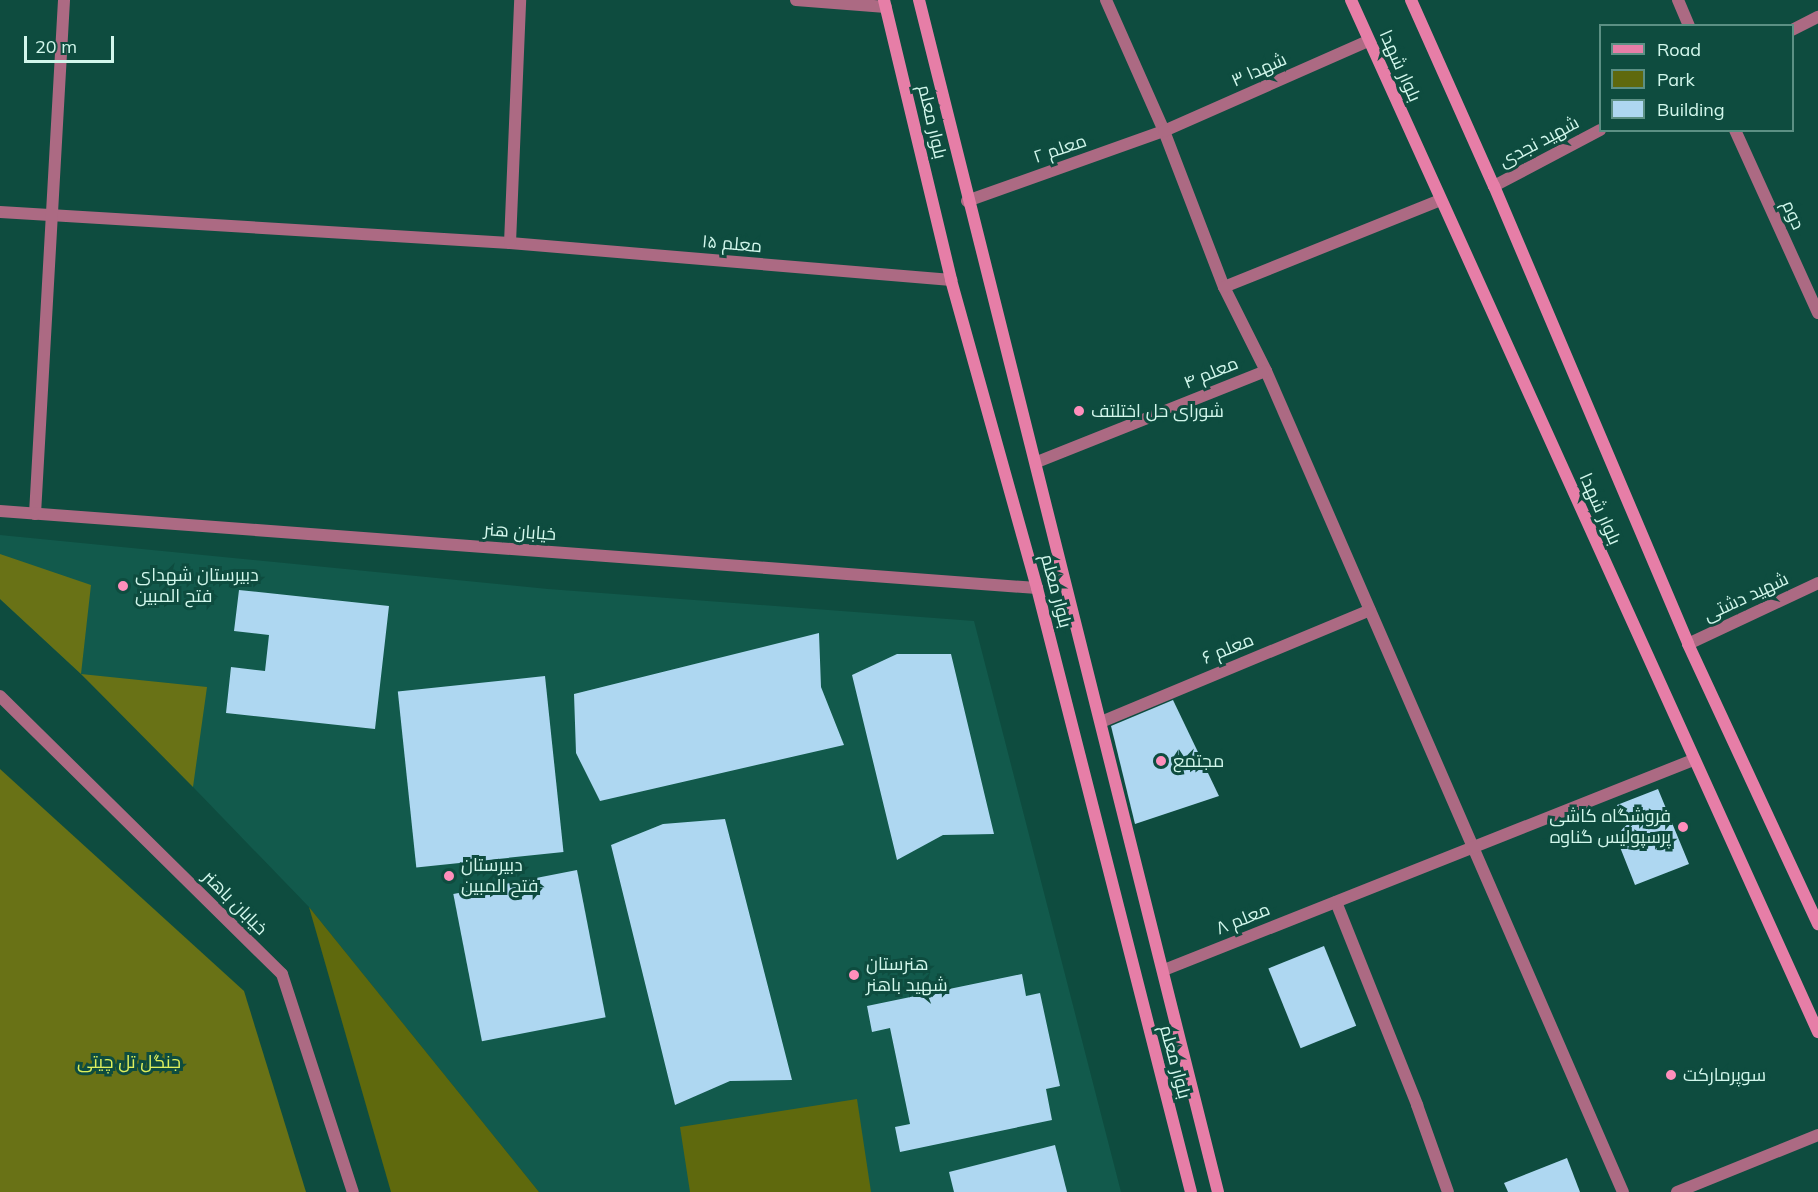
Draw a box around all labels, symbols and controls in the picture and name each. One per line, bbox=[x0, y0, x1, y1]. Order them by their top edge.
scale bar bbox=[27, 24, 117, 62]
legend bbox=[1599, 24, 1794, 132]
street label: بلوار شهدا bbox=[1375, 27, 1425, 105]
text: 20 m bbox=[35, 35, 77, 58]
text: Road bbox=[1657, 38, 1701, 61]
street label: شهدا ۳ bbox=[1228, 48, 1290, 92]
text: Park bbox=[1657, 68, 1695, 91]
street label: بلوار معلم bbox=[913, 83, 951, 161]
text: Building bbox=[1657, 98, 1725, 121]
street label: شهید نجدی bbox=[1495, 112, 1583, 172]
street label: معلم ۲ bbox=[1031, 130, 1089, 168]
street label: دوم bbox=[1777, 197, 1809, 233]
street label: معلم ۱۵ bbox=[701, 231, 763, 257]
street label: معلم ۴ bbox=[1181, 352, 1241, 394]
place label: شورای حل اختلتف bbox=[1091, 400, 1224, 422]
marker: شورای حل اختلتف bbox=[1072, 404, 1086, 418]
street label: بلوار شهدا bbox=[1575, 470, 1625, 548]
street label: خیابان هنر bbox=[483, 519, 557, 545]
street label: بلوار معلم bbox=[1036, 552, 1076, 630]
place label: دبیرستان شهدای فتح المبین bbox=[135, 565, 259, 608]
street label: شهید دشتی bbox=[1700, 568, 1792, 626]
marker: دبیرستان شهدای فتح المبین bbox=[116, 579, 130, 593]
street label: معلم ۶ bbox=[1199, 629, 1257, 669]
place label: مجتمع bbox=[1173, 750, 1224, 772]
marker: مجتمع bbox=[1154, 754, 1168, 768]
place label: فروشگاه کاشی پرسپولیس گناوه bbox=[1549, 806, 1671, 848]
marker: فروشگاه کاشی پرسپولیس گناوه bbox=[1676, 820, 1690, 834]
place label: دبیرستان فتح المبین bbox=[461, 855, 538, 898]
street label: خیابان باهنر bbox=[198, 866, 272, 940]
marker: دبیرستان فتح المبین bbox=[442, 869, 456, 883]
street label: معلم ۸ bbox=[1213, 898, 1273, 940]
place label: هنرستان شهید باهنر bbox=[866, 954, 948, 996]
marker: هنرستان شهید باهنر bbox=[847, 968, 861, 982]
street label: بلوار معلم bbox=[1155, 1023, 1195, 1101]
park label: جنگل تل چیتی bbox=[77, 1051, 181, 1073]
place label: سوپرمارکت bbox=[1683, 1064, 1766, 1086]
marker: سوپرمارکت bbox=[1664, 1068, 1678, 1082]

